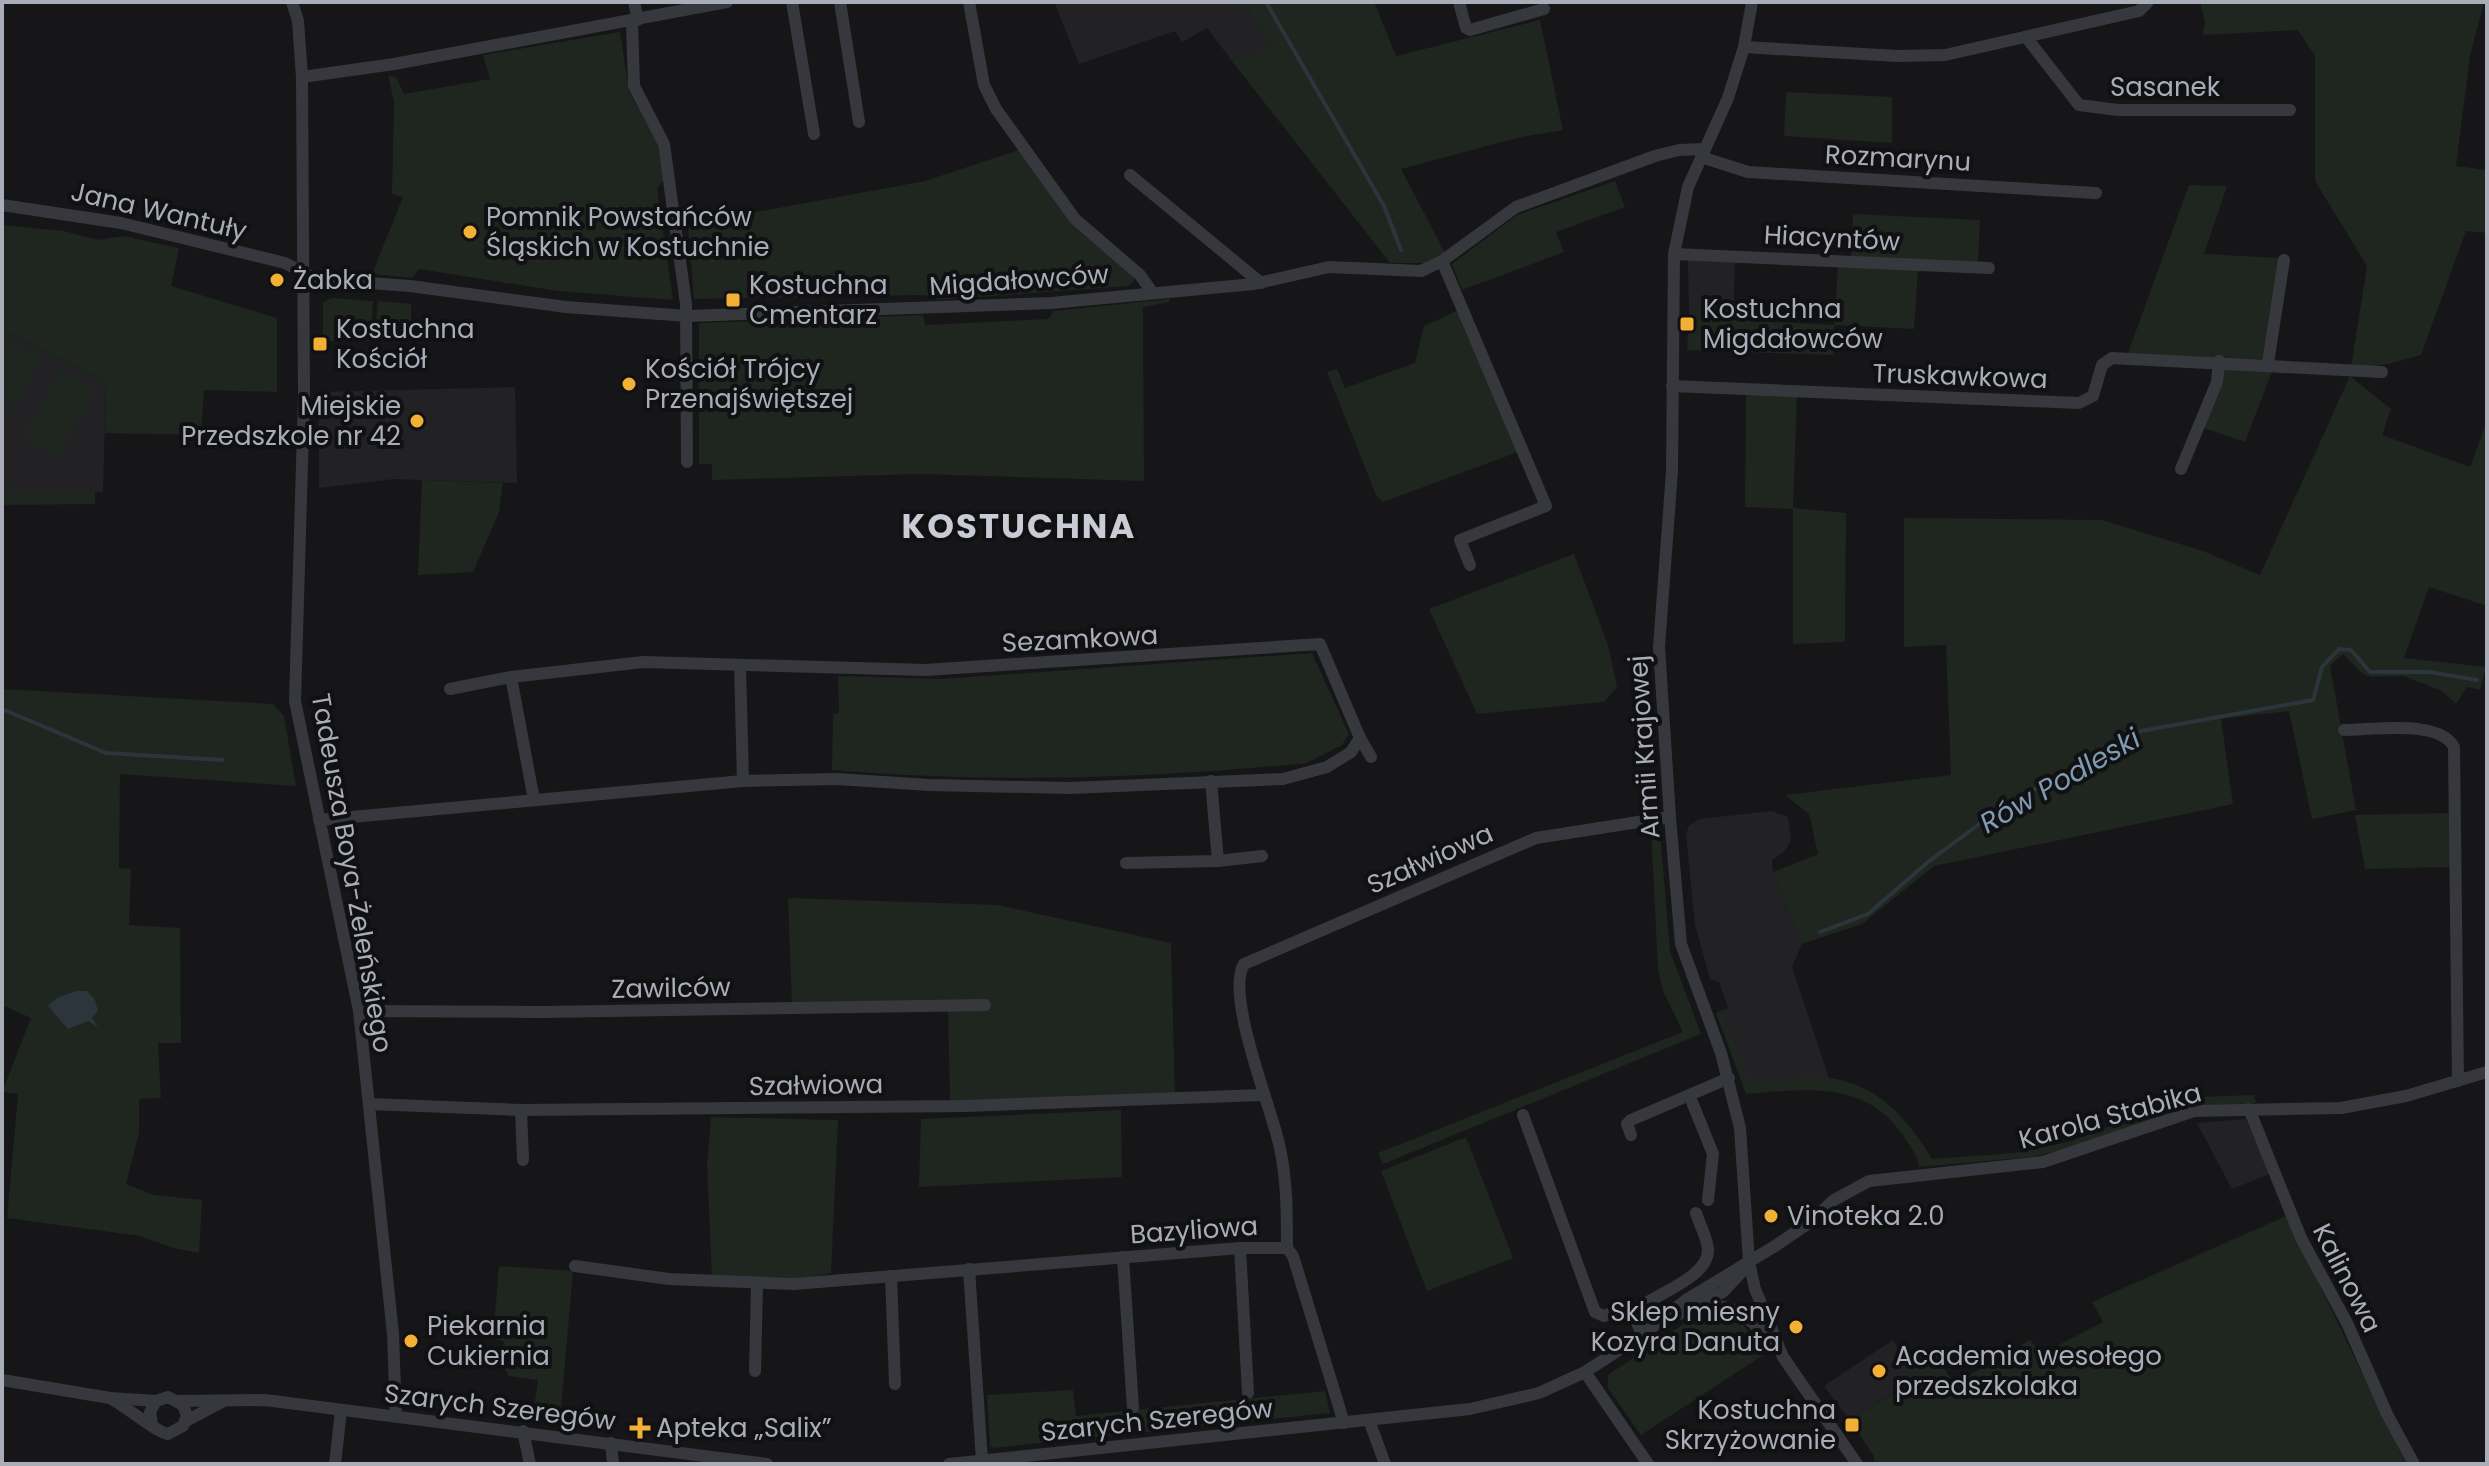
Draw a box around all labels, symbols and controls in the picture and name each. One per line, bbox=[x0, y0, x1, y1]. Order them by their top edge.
street label: Sasanek bbox=[2110, 69, 2221, 105]
street label: Rozmarynu bbox=[1824, 136, 1972, 180]
street label: Jana Wantuły bbox=[68, 173, 251, 249]
place label: Pomnik Powstańców Śląskich w Kostuchnie bbox=[486, 199, 770, 265]
street label: Hiacyntów bbox=[1763, 216, 1901, 260]
marker: Pomnik Powstańców Śląskich w Kostuchnie bbox=[461, 223, 479, 241]
street label: Migdałowców bbox=[928, 256, 1110, 304]
place label: Żabka bbox=[293, 262, 373, 298]
place label: Kostuchna Cmentarz bbox=[749, 267, 888, 333]
marker: Żabka bbox=[268, 271, 286, 289]
marker: Kostuchna Cmentarz bbox=[724, 291, 742, 309]
place label: Kostuchna Migdałowców bbox=[1703, 291, 1883, 357]
place label: Kostuchna Kościół bbox=[336, 311, 475, 377]
marker: Kostuchna Migdałowców bbox=[1678, 315, 1696, 333]
marker: Kostuchna Kościół bbox=[311, 335, 329, 353]
place label: Kościół Trójcy Przenajświętszej bbox=[645, 351, 853, 417]
street label: Truskawkowa bbox=[1872, 355, 2048, 397]
marker: Kościół Trójcy Przenajświętszej bbox=[620, 375, 638, 393]
place label: Miejskie Przedszkole nr 42 bbox=[181, 388, 401, 454]
marker: Miejskie Przedszkole nr 42 bbox=[408, 412, 426, 430]
district label: KOSTUCHNA bbox=[902, 502, 1136, 550]
street label: Sezamkowa bbox=[1001, 617, 1159, 661]
street label: Armii Krajowej bbox=[1620, 654, 1668, 840]
street label: Tadeusza Boya-Żeleńskiego bbox=[303, 691, 401, 1055]
water label: Rów Podleski bbox=[1973, 719, 2148, 843]
street label: Szałwiowa bbox=[1361, 815, 1499, 903]
street label: Zawilców bbox=[611, 969, 731, 1007]
street label: Szałwiowa bbox=[748, 1066, 884, 1104]
street label: Karola Stabika bbox=[2015, 1074, 2205, 1158]
place label: Vinoteka 2.0 bbox=[1787, 1198, 1944, 1234]
marker: Vinoteka 2.0 bbox=[1762, 1207, 1780, 1225]
street label: Bazyliowa bbox=[1129, 1208, 1259, 1252]
street label: Kalinowa bbox=[2304, 1217, 2390, 1339]
place label: Sklep miesny Kozyra Danuta bbox=[1591, 1294, 1780, 1360]
place label: Piekarnia Cukiernia bbox=[427, 1308, 550, 1374]
marker: Sklep miesny Kozyra Danuta bbox=[1787, 1318, 1805, 1336]
marker: Piekarnia Cukiernia bbox=[402, 1332, 420, 1350]
place label: Academia wesołego przedszkolaka bbox=[1895, 1338, 2162, 1404]
marker: Academia wesołego przedszkolaka bbox=[1870, 1362, 1888, 1380]
street label: Szarych Szeregów bbox=[382, 1375, 618, 1439]
street label: Szarych Szeregów bbox=[1039, 1390, 1275, 1450]
place label: Kostuchna Skrzyżowanie bbox=[1665, 1392, 1836, 1458]
place label: Apteka „Salix” bbox=[656, 1410, 832, 1446]
marker: Kostuchna Skrzyżowanie bbox=[1843, 1416, 1861, 1434]
marker: Apteka „Salix” bbox=[631, 1419, 649, 1437]

